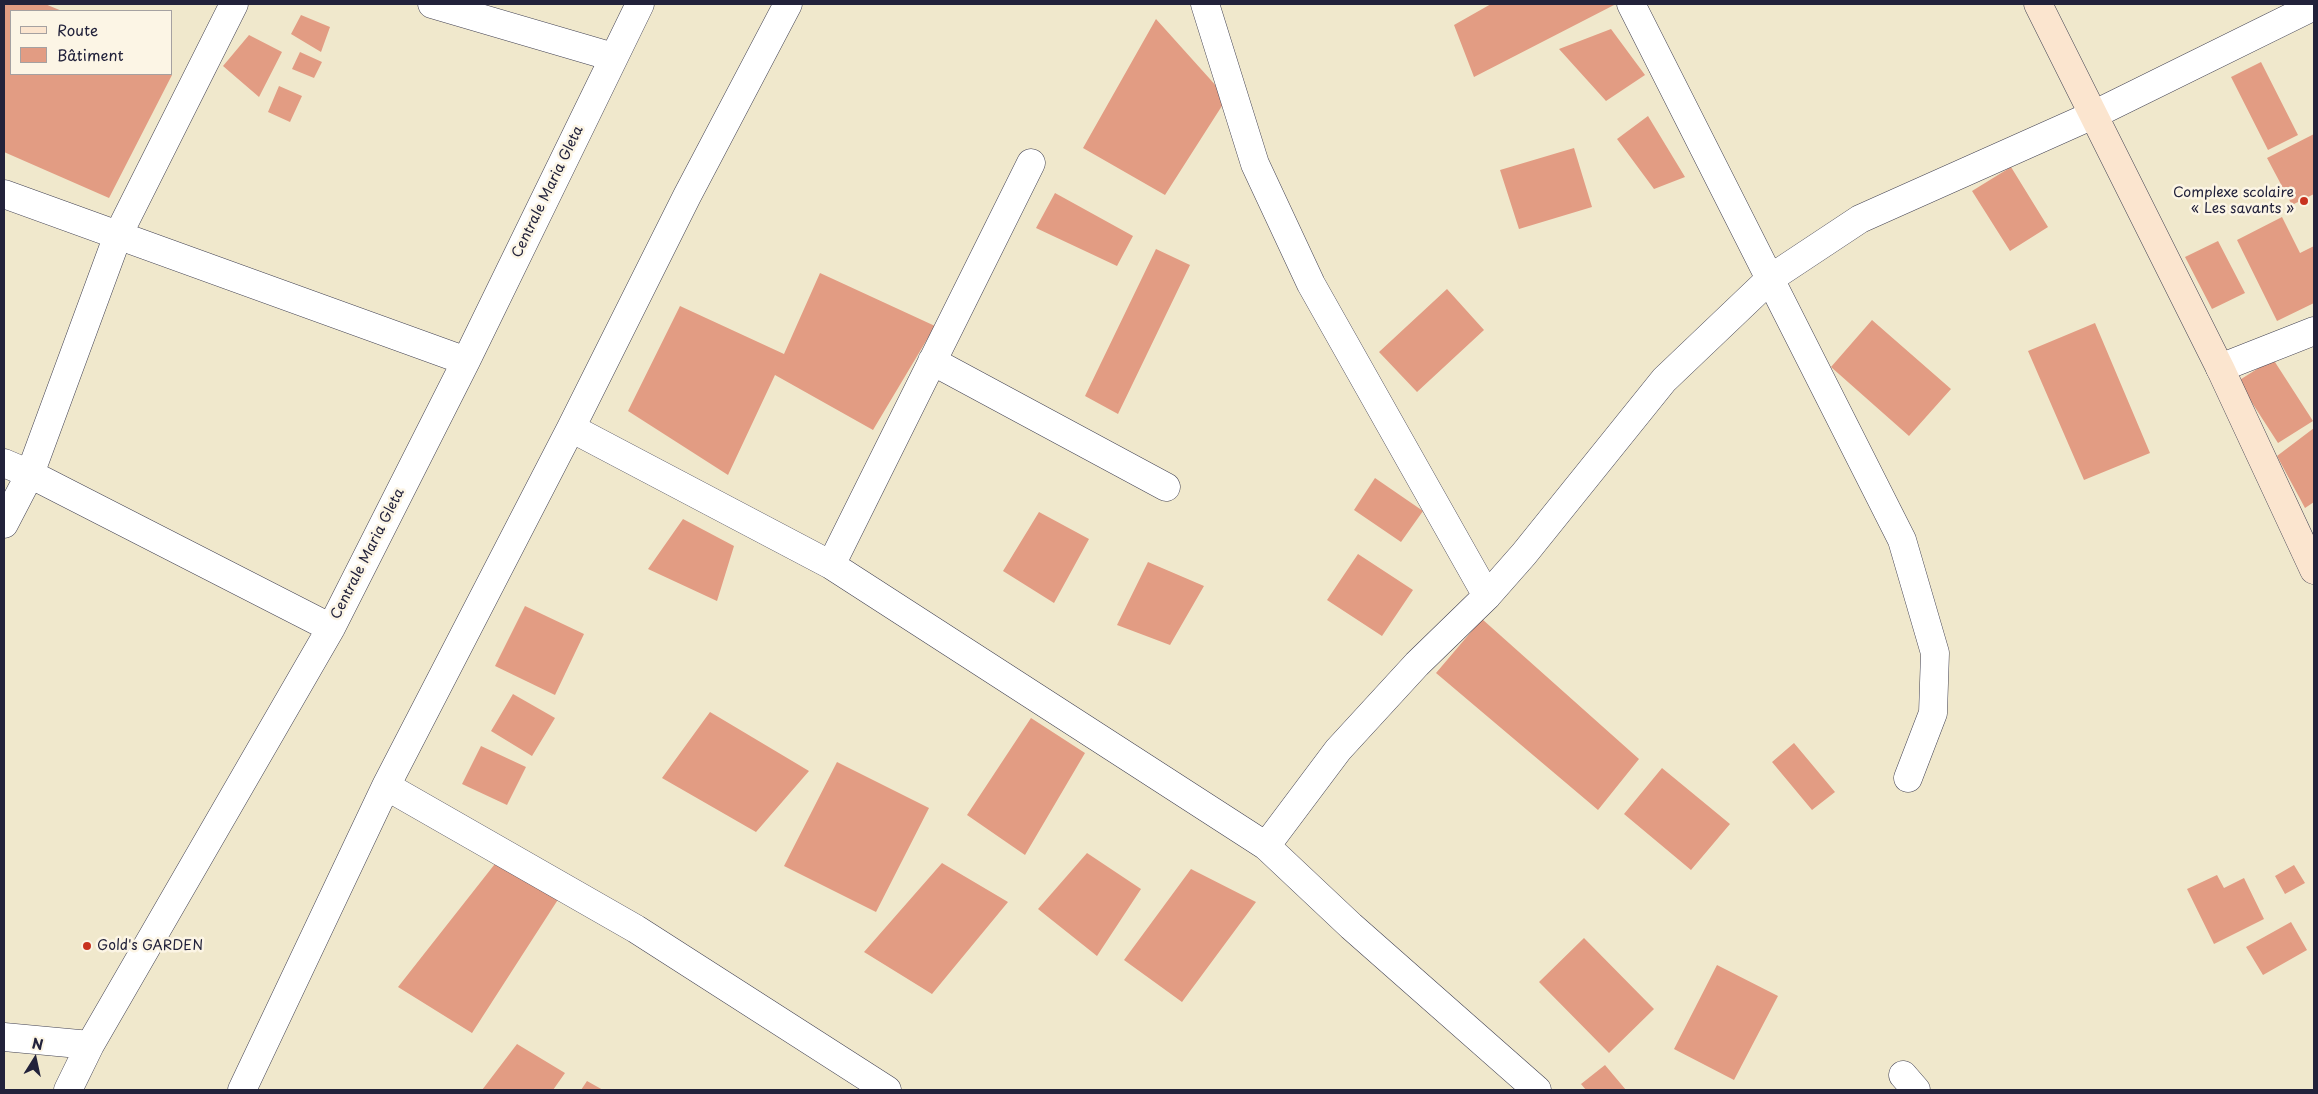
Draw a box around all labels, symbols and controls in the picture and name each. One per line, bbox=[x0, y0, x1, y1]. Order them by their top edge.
legend bbox=[10, 10, 172, 75]
text: Route bbox=[57, 18, 98, 41]
text: Bâtiment bbox=[57, 43, 124, 66]
street label: Centrale Maria Gleta bbox=[509, 123, 587, 261]
place label: Complexe scolaire « Les savants » bbox=[2173, 185, 2294, 218]
marker: Complexe scolaire « Les savants » bbox=[2298, 195, 2310, 207]
street label: Centrale Maria Gleta bbox=[328, 486, 408, 622]
place label: Gold's GARDEN bbox=[97, 938, 203, 954]
marker: Gold's GARDEN bbox=[81, 940, 93, 952]
text: N bbox=[30, 1032, 45, 1055]
north arrow bbox=[10, 1034, 60, 1084]

